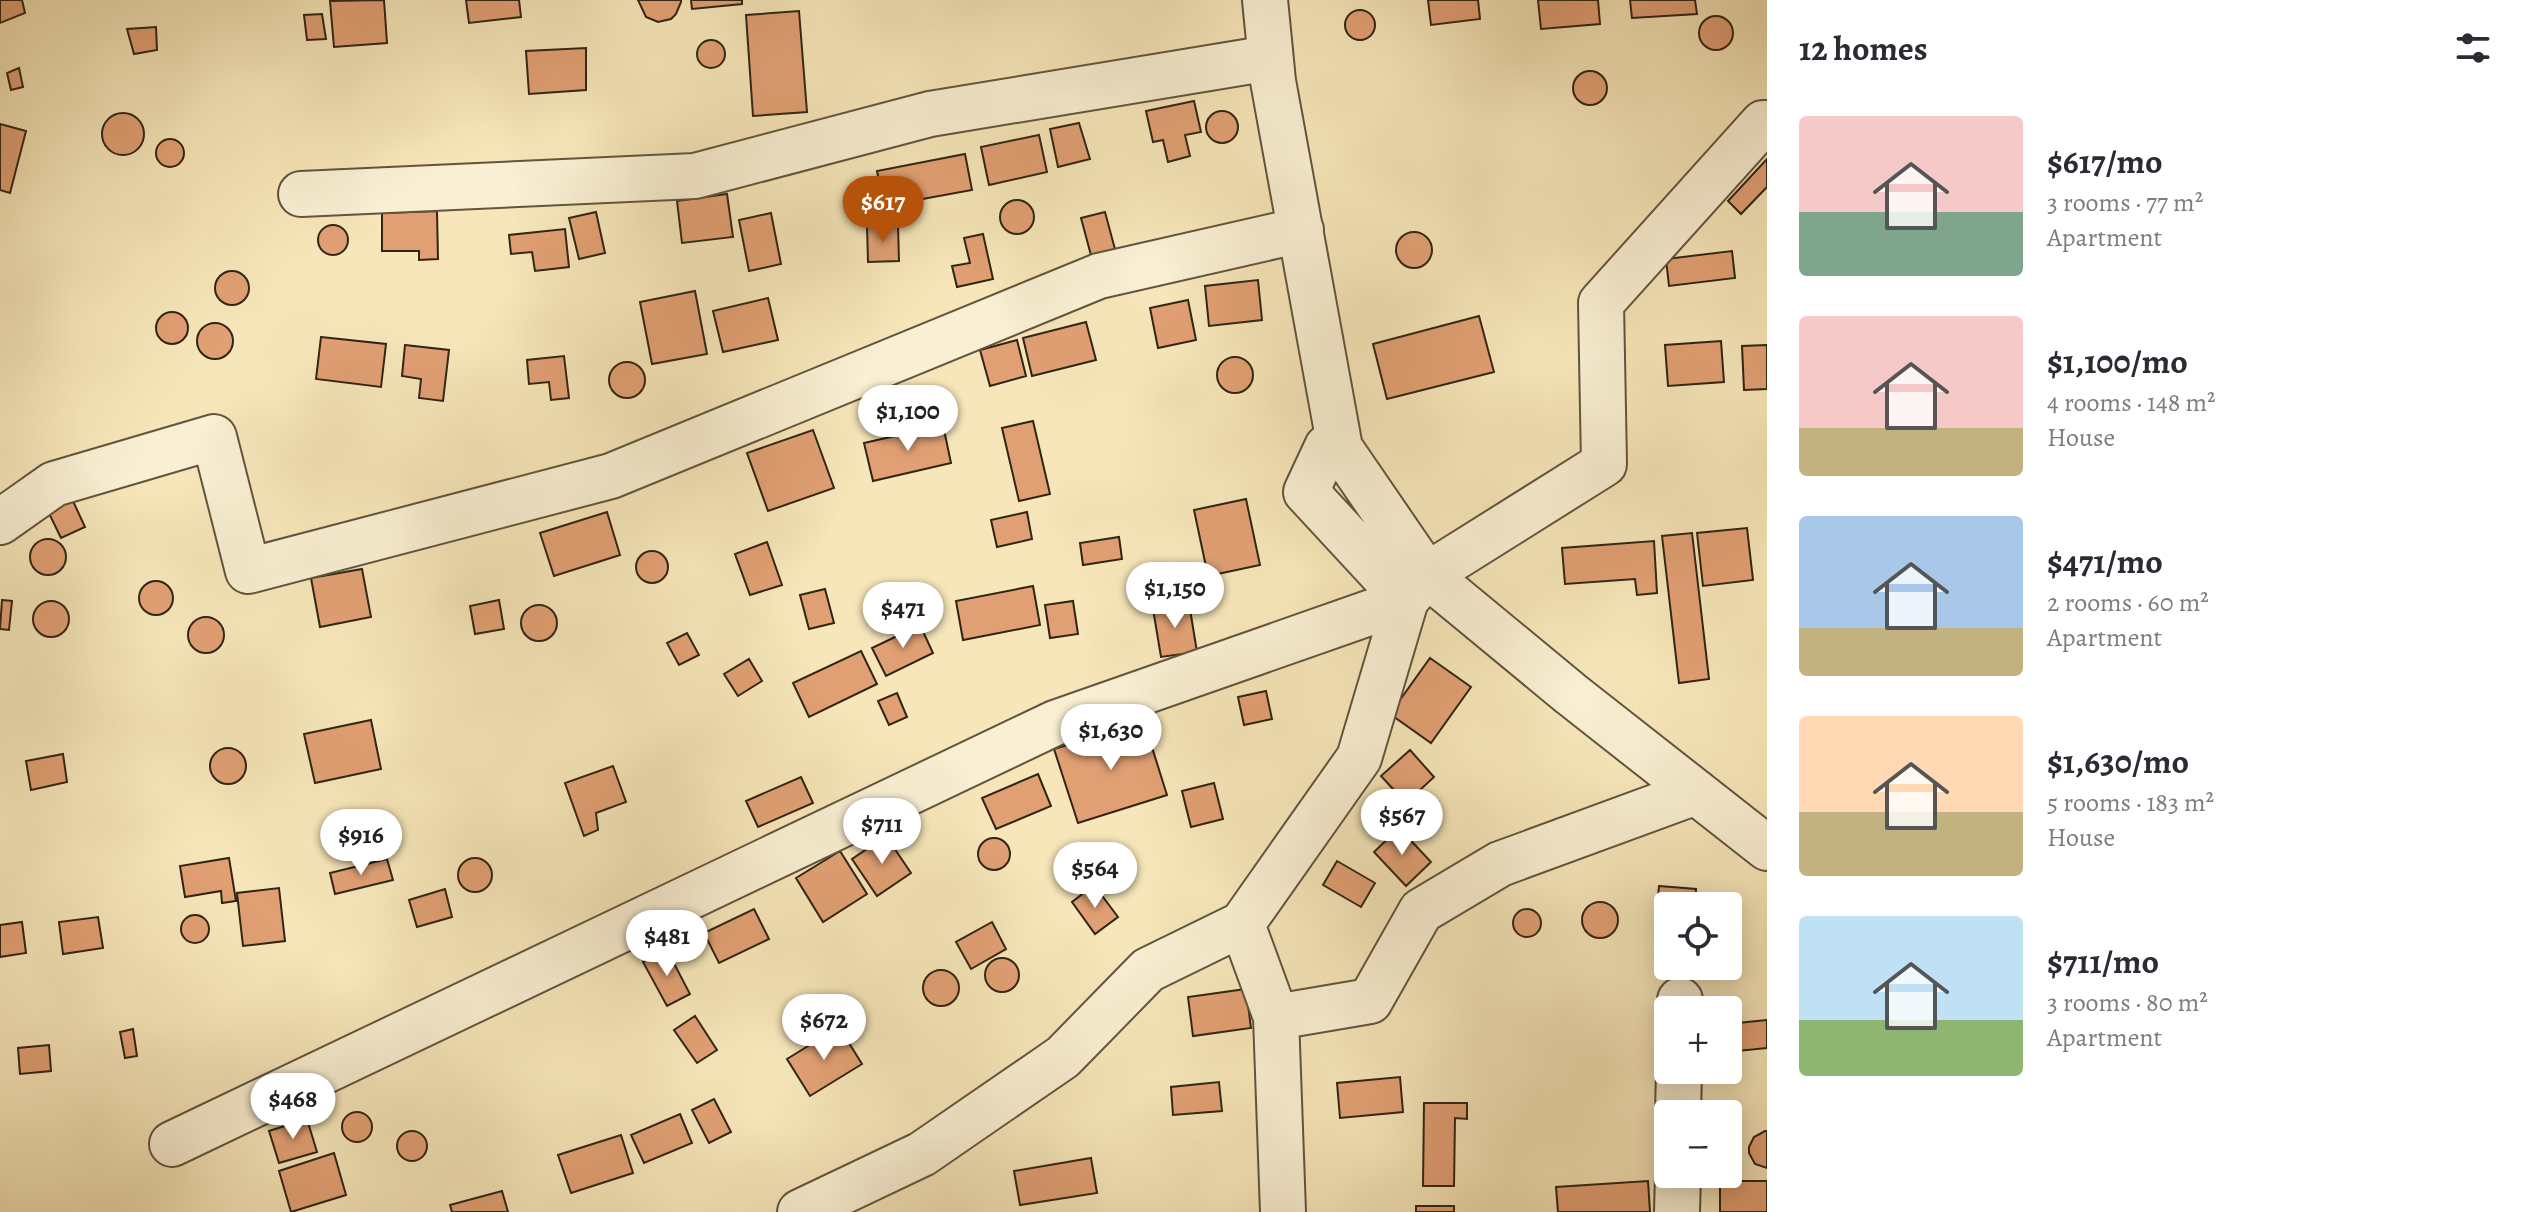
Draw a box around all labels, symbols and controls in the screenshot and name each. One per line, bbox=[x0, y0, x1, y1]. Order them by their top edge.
text: 12 homes bbox=[1799, 25, 1928, 72]
icon: filters bbox=[2451, 26, 2495, 70]
text: $617/mo bbox=[2047, 138, 2163, 185]
icon: home bbox=[1863, 148, 1959, 244]
pin: $617 bbox=[836, 176, 930, 244]
text: $617 bbox=[861, 184, 905, 219]
text: 3 rooms · 77 m² bbox=[2047, 185, 2203, 220]
text: Apartment bbox=[2047, 220, 2162, 255]
text: $1,100/mo bbox=[2047, 338, 2188, 385]
icon: home bbox=[1863, 348, 1959, 444]
pin: $1,100 bbox=[843, 385, 973, 453]
text: 4 rooms · 148 m² bbox=[2047, 385, 2216, 420]
text: $1,100 bbox=[876, 393, 940, 428]
text: House bbox=[2047, 420, 2115, 455]
text: $471/mo bbox=[2047, 538, 2163, 585]
icon: home bbox=[1863, 548, 1959, 644]
pin: $1,150 bbox=[1110, 562, 1240, 630]
text: $1,150 bbox=[1144, 570, 1206, 605]
pin: $471 bbox=[856, 582, 950, 650]
text: 2 rooms · 60 m² bbox=[2047, 585, 2209, 620]
text: $471 bbox=[881, 590, 925, 625]
text: Apartment bbox=[2047, 620, 2162, 655]
pin: $1,630 bbox=[1046, 704, 1176, 772]
text: $1,630 bbox=[1079, 712, 1143, 747]
text: $1,630/mo bbox=[2047, 738, 2189, 785]
icon: home bbox=[1863, 748, 1959, 844]
text: 5 rooms · 183 m² bbox=[2047, 785, 2214, 820]
pin: $567 bbox=[1355, 789, 1449, 857]
text: $567 bbox=[1379, 797, 1425, 832]
pin: $711 bbox=[835, 798, 929, 866]
text: $711 bbox=[861, 806, 903, 841]
pin: $916 bbox=[314, 809, 408, 877]
text: $916 bbox=[338, 817, 384, 852]
text: House bbox=[2047, 820, 2115, 855]
pin: $564 bbox=[1048, 842, 1142, 910]
text: $564 bbox=[1071, 850, 1119, 885]
map controls bbox=[1654, 892, 1742, 1188]
button: locate bbox=[1654, 892, 1742, 980]
pin: $481 bbox=[620, 910, 714, 978]
text: $481 bbox=[644, 918, 690, 953]
text: $711/mo bbox=[2047, 938, 2159, 985]
icon: home bbox=[1863, 948, 1959, 1044]
text: 3 rooms · 80 m² bbox=[2047, 985, 2208, 1020]
pin: $672 bbox=[777, 994, 871, 1062]
button: + bbox=[1654, 996, 1742, 1084]
text: $672 bbox=[800, 1002, 848, 1037]
text: Apartment bbox=[2047, 1020, 2162, 1055]
pin: $468 bbox=[246, 1073, 340, 1141]
text: $468 bbox=[269, 1081, 317, 1116]
button: − bbox=[1654, 1100, 1742, 1188]

